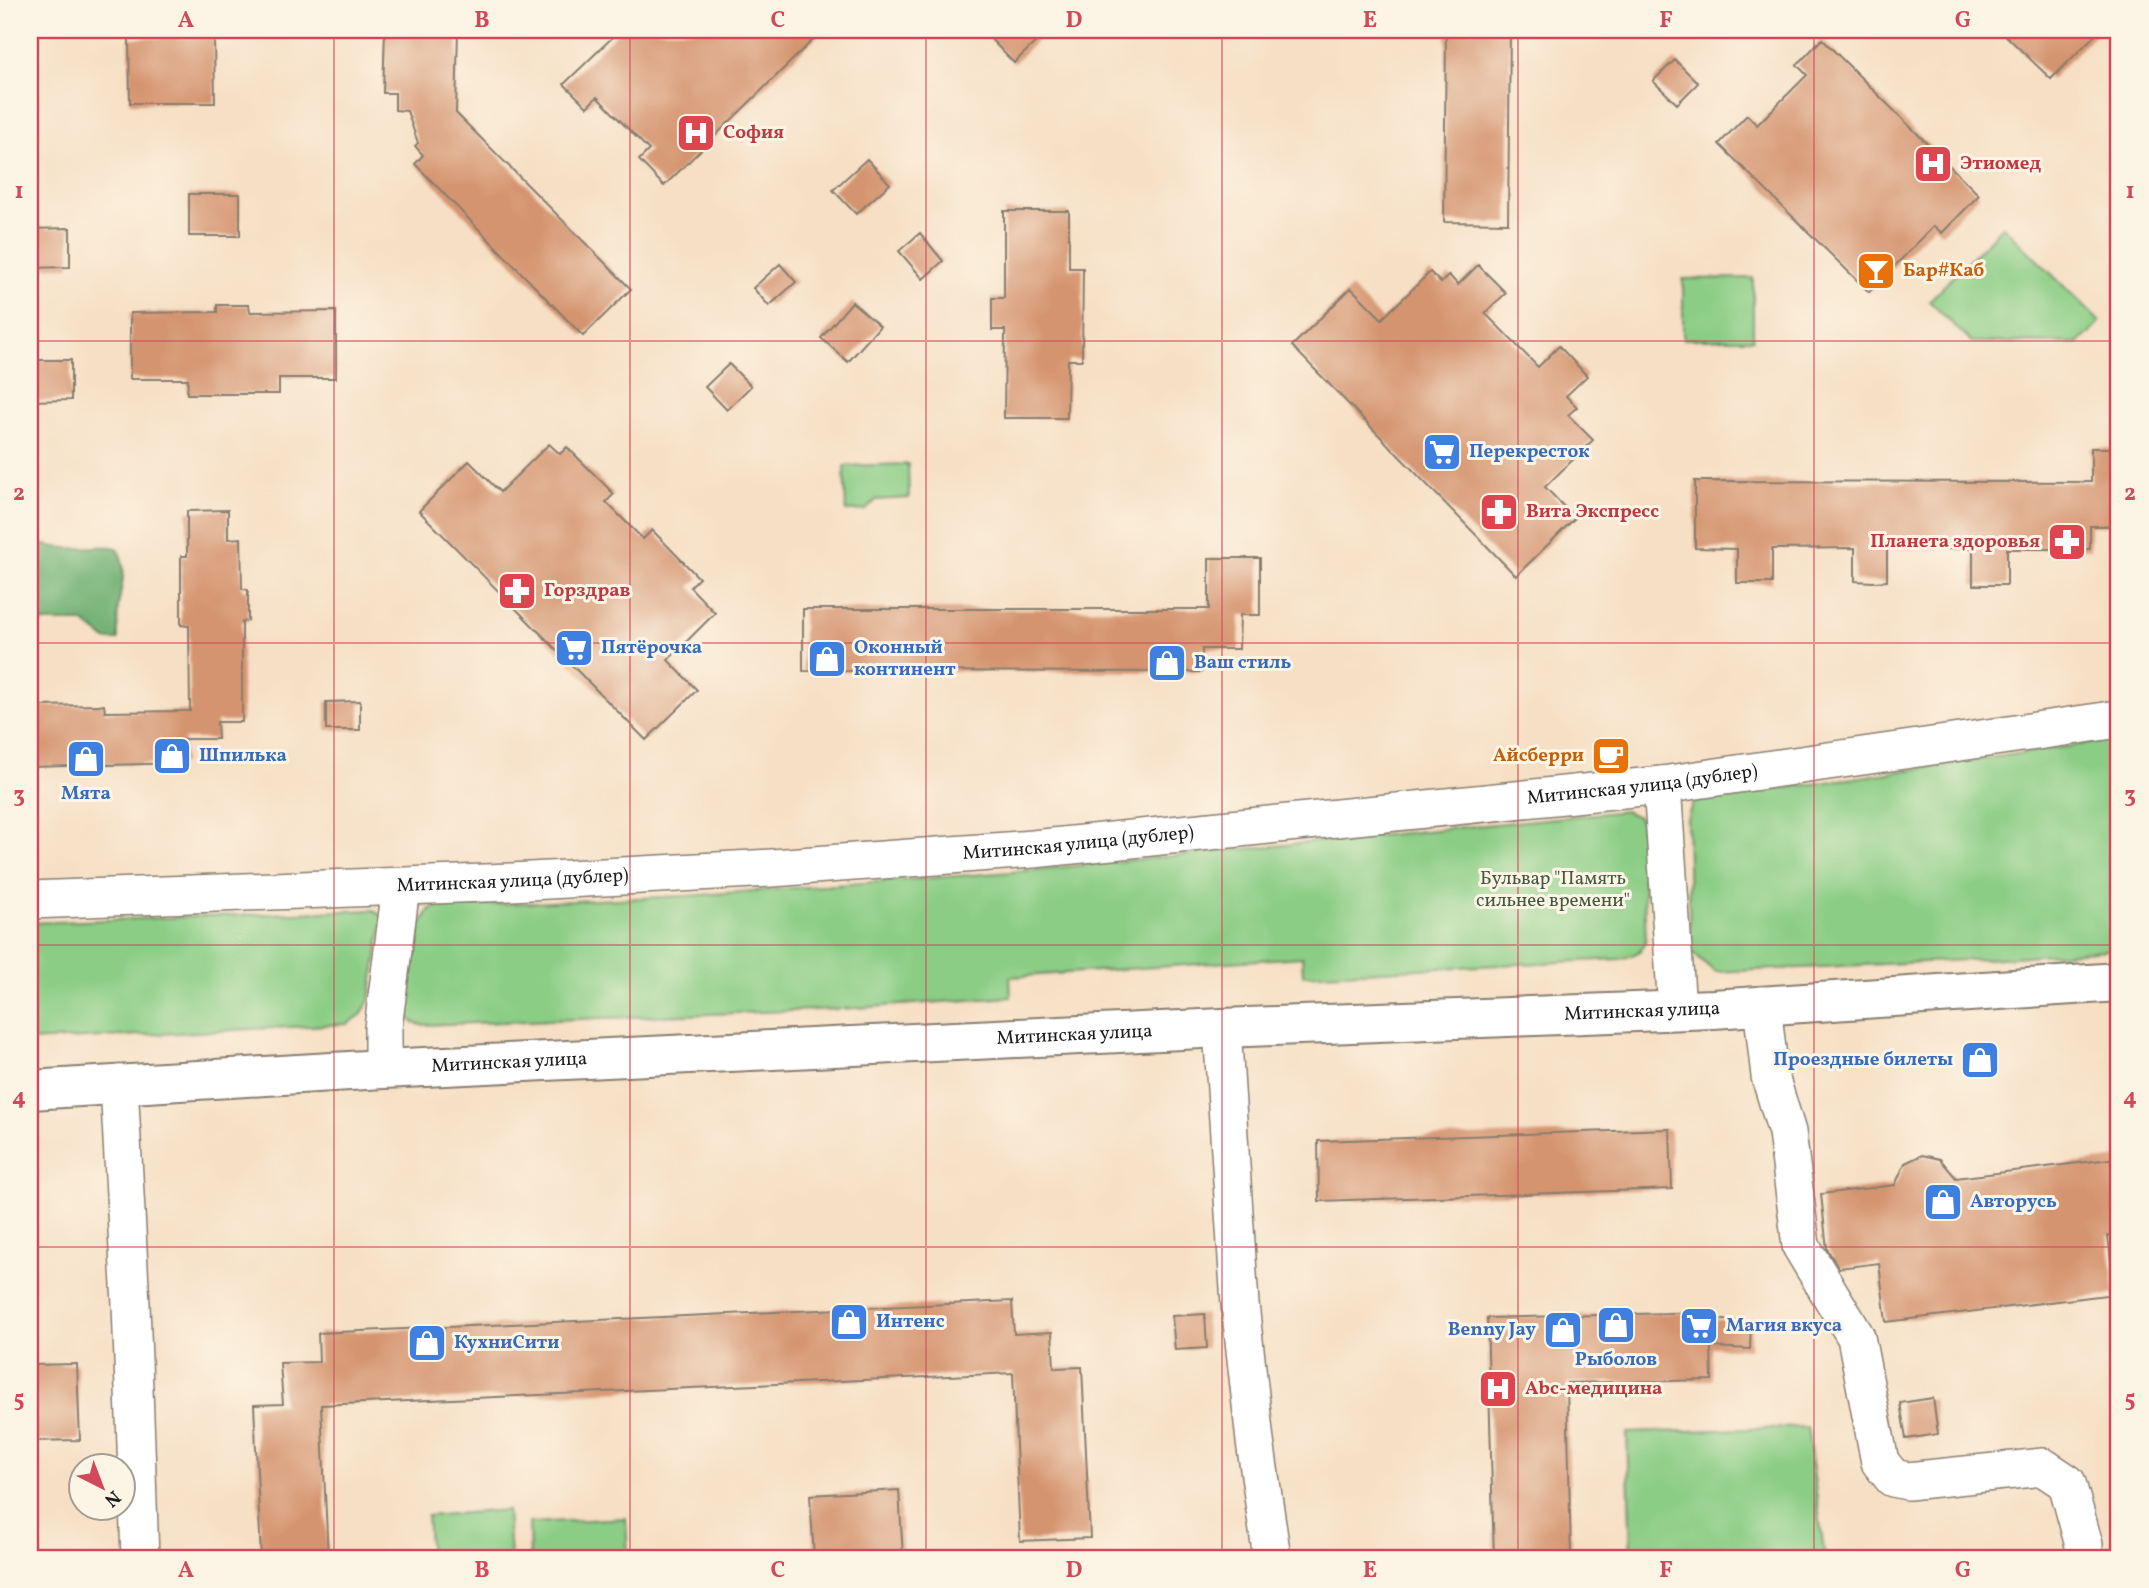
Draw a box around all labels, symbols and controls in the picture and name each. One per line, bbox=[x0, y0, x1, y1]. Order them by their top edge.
text: A bbox=[178, 5, 194, 37]
text: B bbox=[474, 5, 490, 37]
text: C bbox=[771, 5, 785, 37]
text: D bbox=[1066, 5, 1083, 37]
text: E bbox=[1363, 5, 1377, 37]
text: F bbox=[1659, 5, 1673, 37]
text: G bbox=[1955, 5, 1971, 37]
hospital icon: София bbox=[675, 112, 717, 154]
place label: София bbox=[723, 120, 784, 146]
hospital icon: Этиомед bbox=[1912, 143, 1954, 185]
place label: Этиомед bbox=[1960, 151, 2041, 177]
text: 1 bbox=[14, 176, 24, 208]
text: 1 bbox=[2125, 176, 2135, 208]
bar icon: Бар#Каб bbox=[1855, 250, 1897, 292]
place label: Бар#Каб bbox=[1903, 258, 1985, 284]
supermarket icon: Перекресток bbox=[1421, 431, 1463, 473]
place label: Перекресток bbox=[1469, 439, 1590, 465]
text: 2 bbox=[13, 478, 25, 510]
text: 2 bbox=[2124, 478, 2136, 510]
pharmacy icon: Вита Экспресс bbox=[1478, 491, 1520, 533]
place label: Вита Экспресс bbox=[1526, 499, 1659, 525]
pharmacy icon: Планета здоровья bbox=[2046, 521, 2088, 563]
place label: Планета здоровья bbox=[1870, 529, 2040, 555]
pharmacy icon: Горздрав bbox=[496, 570, 538, 612]
place label: Горздрав bbox=[544, 578, 631, 604]
supermarket icon: Пятёрочка bbox=[553, 627, 595, 669]
place label: Пятёрочка bbox=[601, 635, 702, 661]
place label: Оконный континент bbox=[854, 635, 956, 683]
shop icon: Оконный континент bbox=[806, 638, 848, 680]
shop icon: Ваш стиль bbox=[1146, 642, 1188, 684]
place label: Ваш стиль bbox=[1194, 650, 1291, 676]
shop icon: Шпилька bbox=[151, 735, 193, 777]
cafe icon: Айсберри bbox=[1590, 735, 1632, 777]
shop icon: Мята bbox=[65, 738, 107, 780]
place label: Шпилька bbox=[199, 743, 287, 769]
place label: Айсберри bbox=[1493, 743, 1584, 769]
street label: Митинская улица (дублер) bbox=[1526, 758, 1759, 812]
text: 3 bbox=[13, 780, 25, 812]
text: 3 bbox=[2124, 780, 2136, 812]
place label: Мята bbox=[61, 781, 111, 807]
street label: Митинская улица (дублер) bbox=[962, 820, 1195, 867]
street label: Митинская улица (дублер) bbox=[396, 863, 629, 899]
park label: Бульвар "Память сильнее времени" bbox=[1476, 866, 1630, 914]
street label: Митинская улица bbox=[1564, 996, 1721, 1028]
street label: Митинская улица bbox=[996, 1018, 1153, 1052]
shop icon: Проездные билеты bbox=[1959, 1039, 2001, 1081]
street label: Митинская улица bbox=[431, 1046, 588, 1080]
place label: Проездные билеты bbox=[1773, 1047, 1953, 1073]
text: 4 bbox=[12, 1082, 26, 1114]
text: 4 bbox=[2123, 1082, 2137, 1114]
shop icon: Авторусь bbox=[1922, 1181, 1964, 1223]
place label: Авторусь bbox=[1970, 1189, 2057, 1215]
shop icon: Интенс bbox=[828, 1301, 870, 1343]
shop icon: Рыболов bbox=[1595, 1304, 1637, 1346]
supermarket icon: Магия вкуса bbox=[1678, 1305, 1720, 1347]
place label: Интенс bbox=[876, 1309, 945, 1335]
shop icon: Benny Jay bbox=[1542, 1309, 1584, 1351]
place label: Магия вкуса bbox=[1726, 1313, 1842, 1339]
place label: Benny Jay bbox=[1448, 1317, 1536, 1343]
shop icon: КухниСити bbox=[406, 1322, 448, 1364]
place label: КухниСити bbox=[454, 1330, 560, 1356]
place label: Рыболов bbox=[1575, 1347, 1657, 1373]
hospital icon: Abc-медицина bbox=[1477, 1368, 1519, 1410]
place label: Abc-медицина bbox=[1525, 1376, 1663, 1402]
text: 5 bbox=[13, 1384, 25, 1416]
text: 5 bbox=[2124, 1384, 2136, 1416]
north arrow bbox=[66, 1452, 136, 1522]
text: N bbox=[98, 1484, 126, 1513]
text: A bbox=[178, 1555, 194, 1587]
text: B bbox=[474, 1555, 490, 1587]
text: C bbox=[771, 1555, 785, 1587]
text: D bbox=[1066, 1555, 1083, 1587]
text: E bbox=[1363, 1555, 1377, 1587]
text: F bbox=[1659, 1555, 1673, 1587]
text: G bbox=[1955, 1555, 1971, 1587]

